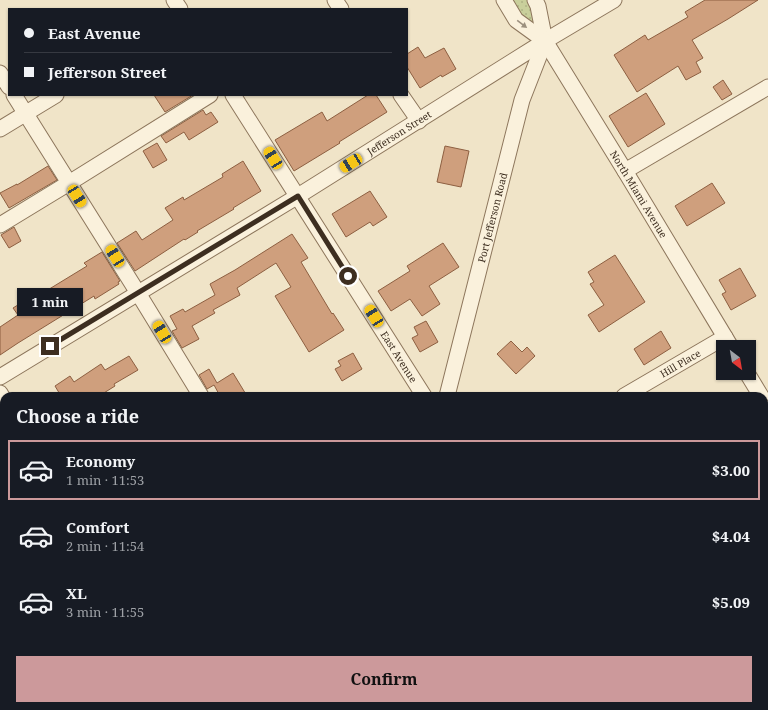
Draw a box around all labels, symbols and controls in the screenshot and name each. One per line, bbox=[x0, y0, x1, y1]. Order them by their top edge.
one-way arrow bbox=[516, 19, 527, 28]
text: East Avenue bbox=[48, 23, 141, 43]
text: Jefferson Street bbox=[48, 62, 167, 82]
street label: Jefferson Street bbox=[363, 107, 434, 159]
car bbox=[262, 145, 284, 171]
street label: North Miami Avenue bbox=[607, 148, 671, 241]
car bbox=[338, 152, 364, 174]
street label: Port Jefferson Road bbox=[474, 171, 510, 264]
car bbox=[66, 183, 88, 209]
car bbox=[104, 243, 126, 269]
route start bbox=[339, 267, 357, 285]
callout: 1 min bbox=[17, 288, 83, 316]
text: 1 min bbox=[32, 293, 68, 311]
car bbox=[363, 303, 385, 329]
car bbox=[151, 319, 173, 345]
street label: East Avenue bbox=[378, 328, 421, 385]
route end bbox=[41, 337, 59, 355]
north arrow bbox=[716, 340, 756, 380]
map controls bbox=[716, 340, 756, 380]
street label: Hill Place bbox=[657, 346, 703, 381]
text: Choose a ride bbox=[16, 404, 139, 428]
text: Economy bbox=[66, 451, 135, 471]
icon: car bbox=[18, 452, 54, 488]
text: $3.00 bbox=[712, 460, 750, 480]
text: 1 min · 11:53 bbox=[66, 471, 144, 489]
text: Comfort bbox=[66, 517, 129, 537]
icon: car bbox=[18, 518, 54, 554]
text: $4.04 bbox=[712, 526, 750, 546]
text: 2 min · 11:54 bbox=[66, 537, 144, 555]
text: XL bbox=[66, 583, 87, 603]
icon: car bbox=[18, 584, 54, 620]
text: $5.09 bbox=[712, 592, 750, 612]
text: 3 min · 11:55 bbox=[66, 603, 144, 621]
button: Confirm bbox=[16, 656, 752, 702]

